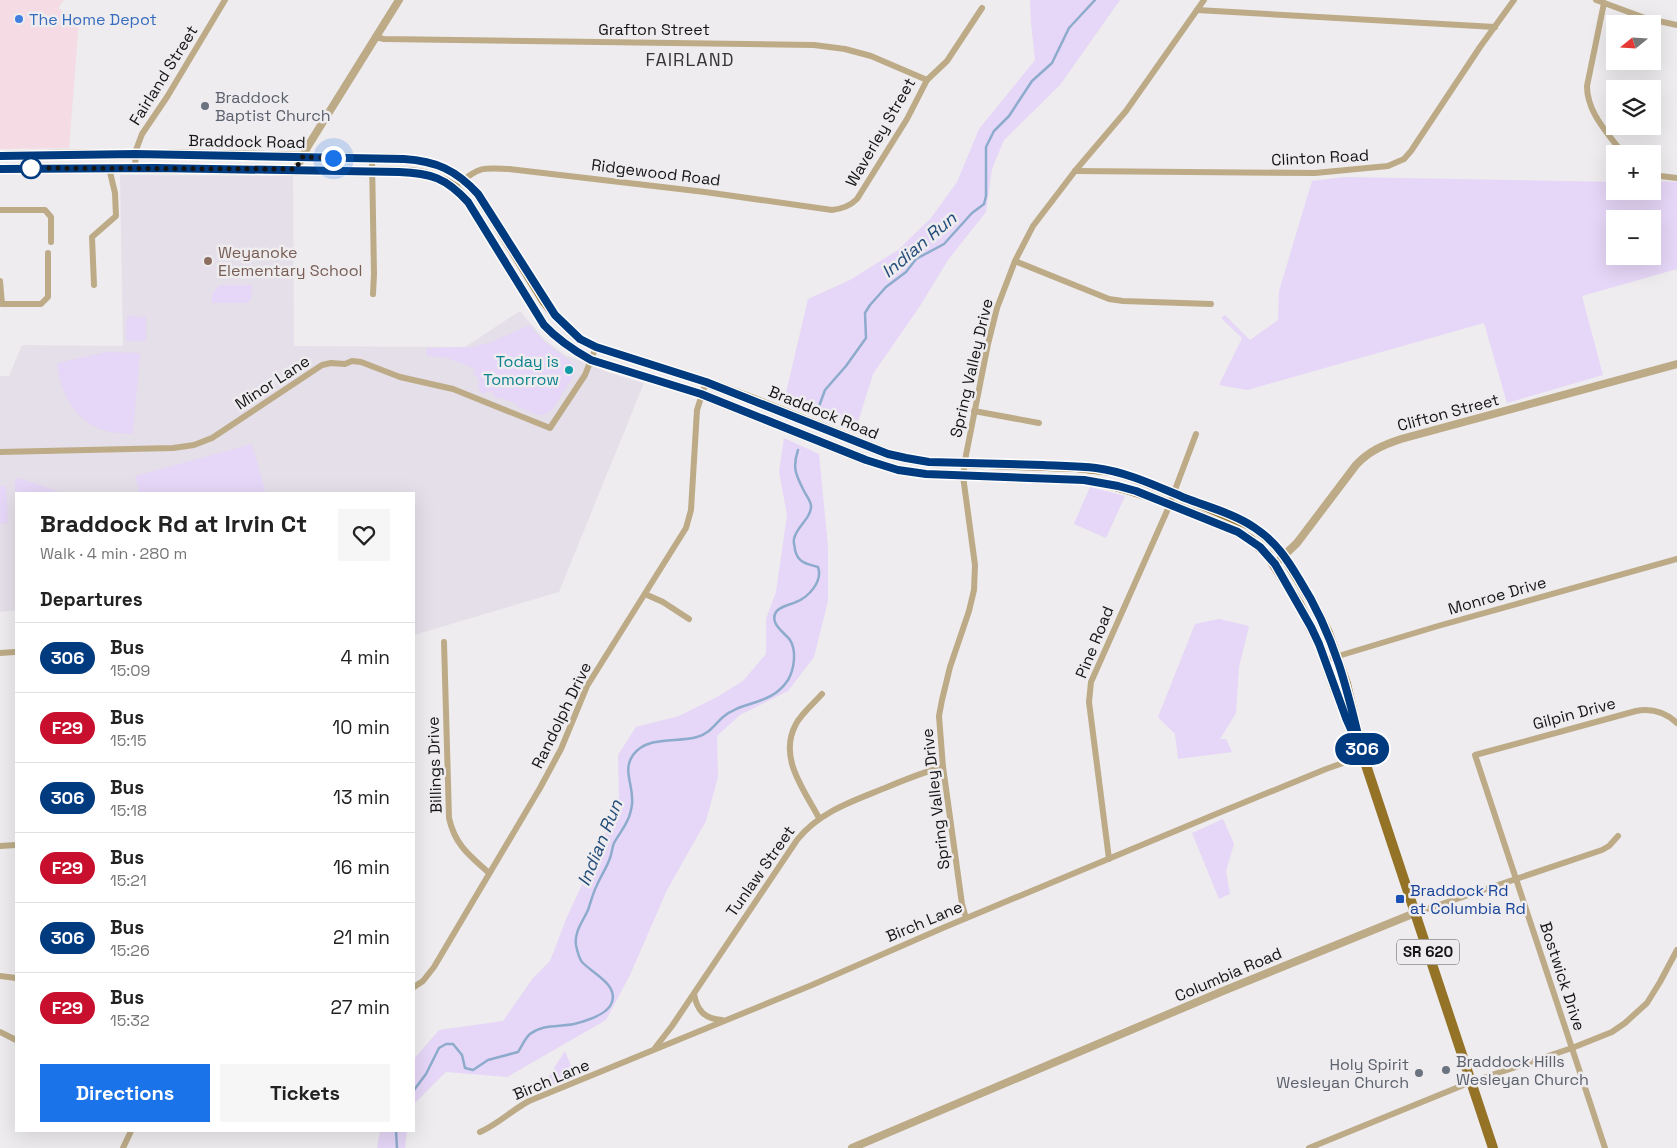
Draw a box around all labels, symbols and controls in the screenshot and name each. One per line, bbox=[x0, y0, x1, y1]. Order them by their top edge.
place label: The Home Depot bbox=[29, 9, 157, 30]
marker: The Home Depot bbox=[13, 13, 25, 25]
north arrow bbox=[1606, 15, 1661, 70]
map controls bbox=[1606, 15, 1661, 265]
street label: Grafton Street bbox=[598, 19, 710, 40]
street label: Fairland Street bbox=[124, 21, 203, 129]
district label: FAIRLAND bbox=[645, 48, 735, 71]
street label: Waverley Street bbox=[841, 74, 920, 191]
button: layers bbox=[1606, 80, 1661, 135]
place label: Braddock Baptist Church bbox=[215, 87, 331, 126]
marker: Braddock Baptist Church bbox=[199, 100, 211, 112]
street label: Braddock Road bbox=[188, 130, 306, 153]
street label: Clinton Road bbox=[1271, 144, 1369, 171]
button: + bbox=[1606, 145, 1661, 200]
your location bbox=[321, 146, 346, 171]
street label: Ridgewood Road bbox=[590, 154, 722, 191]
unlabelled marker bbox=[20, 157, 42, 179]
water label: Indian Run bbox=[876, 206, 962, 283]
button: − bbox=[1606, 210, 1661, 265]
place label: Weyanoke Elementary School bbox=[218, 242, 363, 281]
marker: Weyanoke Elementary School bbox=[202, 255, 214, 267]
street label: Spring Valley Drive bbox=[945, 297, 998, 440]
street label: Minor Lane bbox=[231, 351, 314, 414]
place label: Today is Tomorrow bbox=[483, 351, 559, 390]
marker: Today is Tomorrow bbox=[563, 364, 575, 376]
street label: Braddock Road bbox=[765, 381, 882, 444]
street label: Clifton Street bbox=[1395, 389, 1501, 436]
text: Braddock Rd at Irvin Ct bbox=[40, 508, 307, 539]
button: heart bbox=[338, 509, 390, 561]
text: Walk · 4 min · 280 m bbox=[40, 543, 187, 564]
street label: Monroe Drive bbox=[1446, 571, 1549, 620]
text: Departures bbox=[40, 587, 143, 612]
street label: Pine Road bbox=[1070, 603, 1118, 681]
text: Bus bbox=[110, 635, 144, 660]
text: 4 min bbox=[341, 645, 390, 670]
text: 306 bbox=[51, 646, 84, 669]
street label: Randolph Drive bbox=[527, 659, 596, 772]
text: 15:09 bbox=[110, 660, 150, 681]
street label: Gilpin Drive bbox=[1530, 692, 1618, 735]
text: Bus bbox=[110, 705, 144, 730]
text: 10 min bbox=[332, 715, 390, 740]
text: F29 bbox=[52, 716, 83, 739]
street label: Billings Drive bbox=[422, 716, 447, 814]
street label: Spring Valley Drive bbox=[916, 727, 955, 871]
text: 15:15 bbox=[110, 730, 147, 751]
line badge: 306 bbox=[1333, 733, 1391, 765]
text: 306 bbox=[1345, 737, 1379, 760]
text: Bus bbox=[110, 775, 144, 800]
text: 13 min bbox=[333, 785, 390, 810]
text: 306 bbox=[51, 786, 84, 809]
water label: Indian Run bbox=[572, 796, 628, 889]
text: 15:18 bbox=[110, 800, 147, 821]
street label: Tunlaw Street bbox=[721, 822, 800, 921]
text: Bus bbox=[110, 845, 144, 870]
text: 16 min bbox=[333, 855, 390, 880]
text: F29 bbox=[52, 856, 83, 879]
text: 15:21 bbox=[110, 870, 147, 891]
place label: Braddock Rd at Columbia Rd bbox=[1410, 880, 1526, 919]
marker: Braddock Rd at Columbia Rd bbox=[1394, 893, 1406, 905]
street label: Birch Lane bbox=[883, 896, 966, 947]
text: Bus bbox=[110, 915, 144, 940]
street label: Bostwick Drive bbox=[1535, 919, 1590, 1033]
text: 21 min bbox=[333, 925, 390, 950]
text: 306 bbox=[51, 926, 84, 949]
text: 15:26 bbox=[110, 940, 150, 961]
road number: SR 620 bbox=[1397, 940, 1459, 964]
street label: Columbia Road bbox=[1171, 942, 1285, 1006]
text: Bus bbox=[110, 985, 144, 1010]
text: 27 min bbox=[330, 995, 390, 1020]
text: F29 bbox=[52, 996, 83, 1019]
text: 15:32 bbox=[110, 1010, 150, 1031]
place label: Braddock Hills Wesleyan Church bbox=[1456, 1051, 1589, 1090]
street label: Birch Lane bbox=[510, 1054, 593, 1105]
place label: Holy Spirit Wesleyan Church bbox=[1276, 1054, 1409, 1093]
button: Directions bbox=[40, 1064, 210, 1122]
button: Tickets bbox=[220, 1064, 390, 1122]
marker: Braddock Hills Wesleyan Church bbox=[1440, 1064, 1452, 1076]
marker: Holy Spirit Wesleyan Church bbox=[1413, 1067, 1425, 1079]

